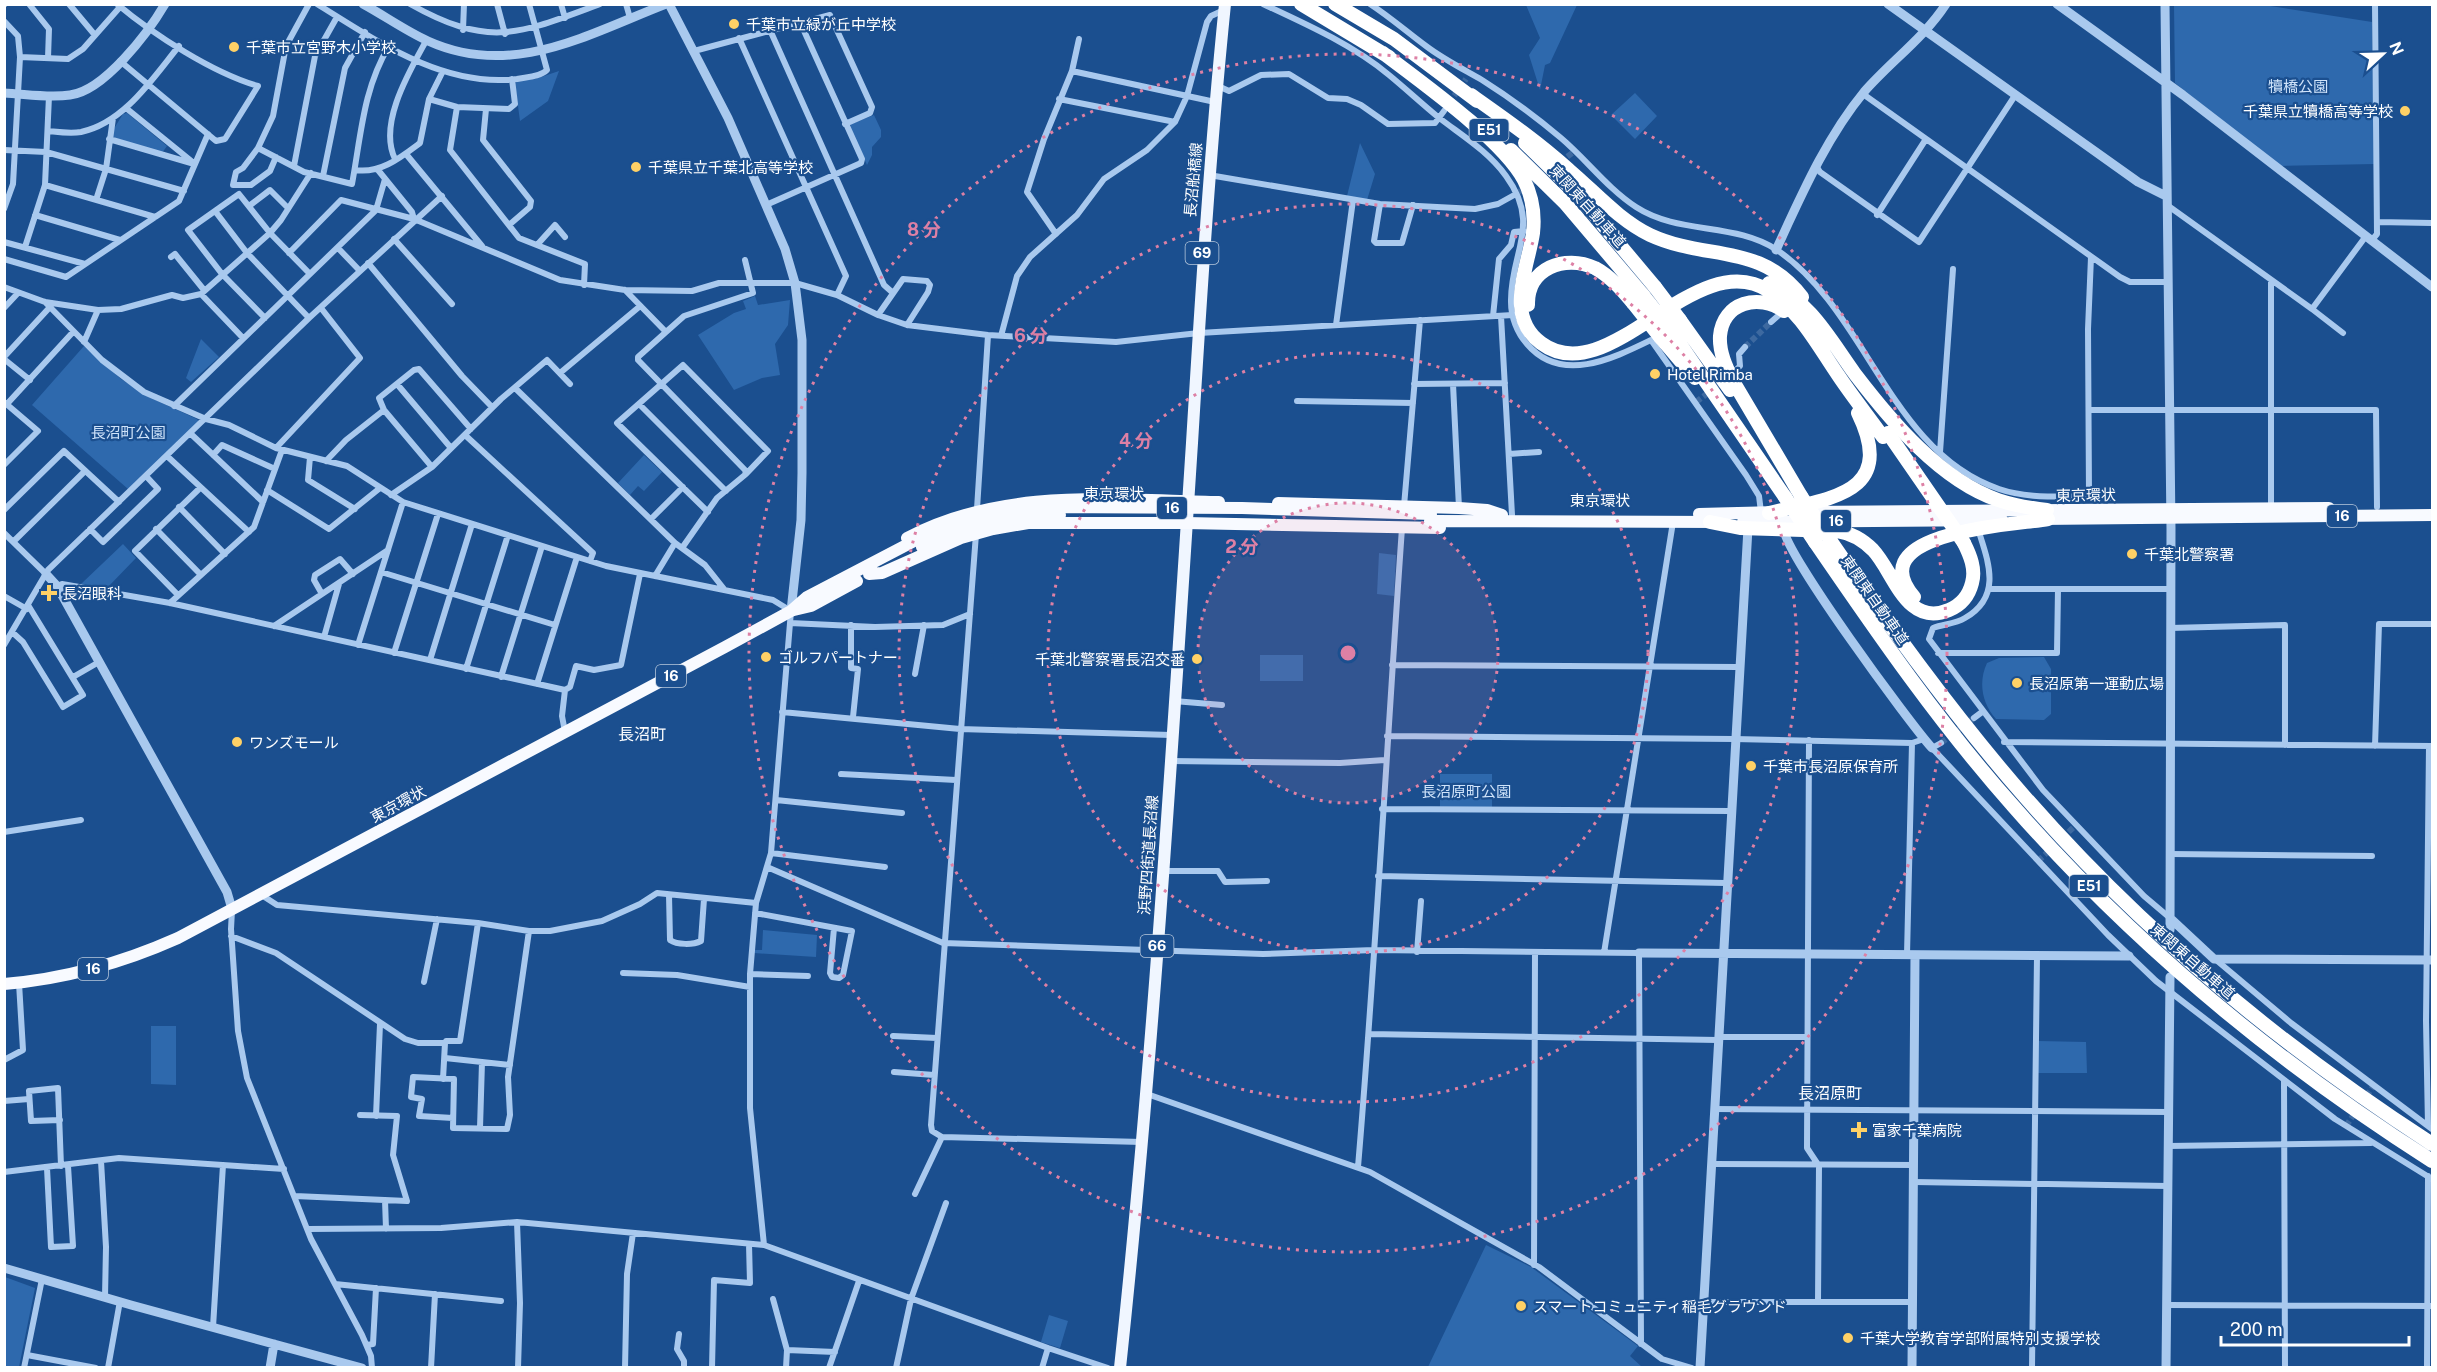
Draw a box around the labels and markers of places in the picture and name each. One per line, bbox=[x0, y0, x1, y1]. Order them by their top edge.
place label: 千葉市立緑が丘中学校 bbox=[746, 16, 896, 33]
marker: 千葉市立緑が丘中学校 bbox=[727, 17, 741, 31]
place label: 千葉市立宮野木小学校 bbox=[246, 39, 396, 56]
marker: 千葉市立宮野木小学校 bbox=[227, 40, 241, 54]
place label: 千葉県立犢橋高等学校 bbox=[2243, 103, 2393, 120]
marker: 千葉県立犢橋高等学校 bbox=[2398, 104, 2412, 118]
place label: 千葉県立千葉北高等学校 bbox=[648, 159, 813, 176]
marker: 千葉県立千葉北高等学校 bbox=[629, 160, 643, 174]
place label: Hotel Rimba bbox=[1667, 366, 1753, 383]
marker: Hotel Rimba bbox=[1648, 367, 1662, 381]
place label: 千葉北警察署 bbox=[2144, 546, 2234, 563]
marker: 千葉北警察署 bbox=[2125, 547, 2139, 561]
marker: 長沼眼科 bbox=[40, 584, 58, 602]
place label: 長沼眼科 bbox=[62, 585, 122, 602]
centre of rings bbox=[1338, 643, 1358, 663]
place label: ゴルフパートナー bbox=[778, 649, 898, 666]
marker: ゴルフパートナー bbox=[759, 650, 773, 664]
place label: 千葉北警察署長沼交番 bbox=[1035, 651, 1185, 668]
marker: 千葉北警察署長沼交番 bbox=[1190, 652, 1204, 666]
place label: 長沼原第一運動広場 bbox=[2029, 675, 2164, 692]
marker: 長沼原第一運動広場 bbox=[2010, 676, 2024, 690]
place label: ワンズモール bbox=[249, 734, 339, 751]
marker: ワンズモール bbox=[230, 735, 244, 749]
place label: 千葉市長沼原保育所 bbox=[1763, 758, 1898, 775]
marker: 千葉市長沼原保育所 bbox=[1744, 759, 1758, 773]
marker: 富家千葉病院 bbox=[1850, 1121, 1868, 1139]
place label: 富家千葉病院 bbox=[1872, 1122, 1962, 1139]
place label: スマートコミュニティ稲毛グラウンド bbox=[1533, 1298, 1787, 1315]
marker: スマートコミュニティ稲毛グラウンド bbox=[1514, 1299, 1528, 1313]
place label: 千葉大学教育学部附属特別支援学校 bbox=[1860, 1330, 2100, 1347]
marker: 千葉大学教育学部附属特別支援学校 bbox=[1841, 1331, 1855, 1345]

